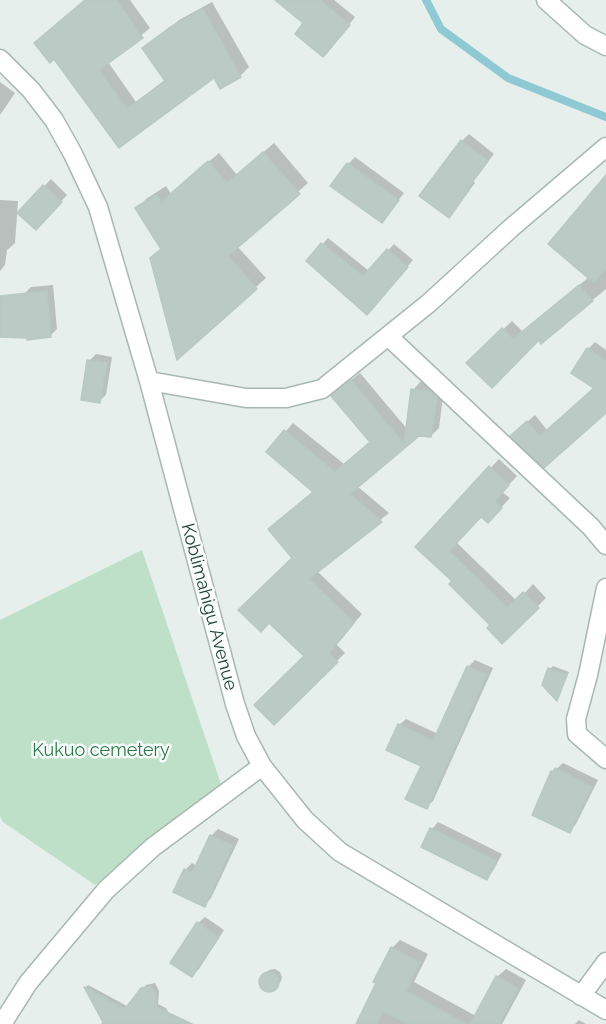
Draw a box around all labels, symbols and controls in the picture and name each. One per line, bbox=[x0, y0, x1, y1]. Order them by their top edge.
street label: Koblimahigu Avenue bbox=[176, 521, 242, 693]
park label: Kukuo cemetery bbox=[32, 740, 170, 762]

